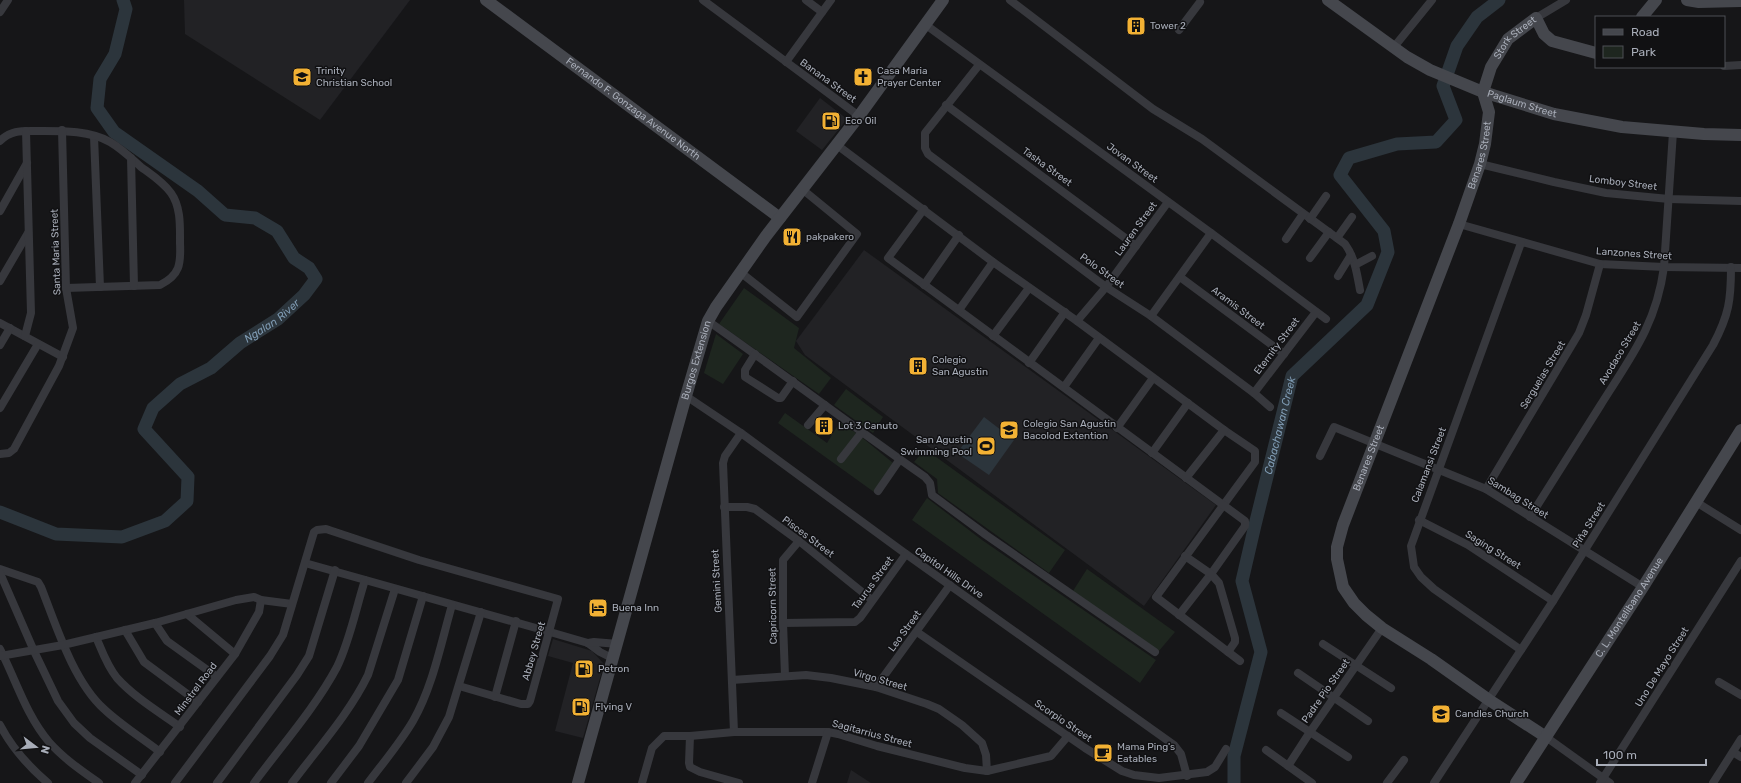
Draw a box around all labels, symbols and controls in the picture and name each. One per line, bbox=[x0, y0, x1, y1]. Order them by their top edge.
street label: Stork Street bbox=[1491, 14, 1539, 61]
building icon: Tower 2 bbox=[1125, 15, 1147, 37]
legend bbox=[1595, 16, 1725, 68]
place label: Tower 2 bbox=[1150, 20, 1186, 32]
text: Road bbox=[1631, 25, 1659, 39]
text: Park bbox=[1631, 45, 1657, 59]
street label: Fernando F. Gonzaga Avenue North bbox=[563, 55, 703, 163]
street label: Banana Street bbox=[797, 57, 859, 106]
place label: Trinity Christian School bbox=[316, 65, 392, 89]
place label: Casa Maria Prayer Center bbox=[877, 65, 941, 89]
school or university icon: Trinity Christian School bbox=[291, 66, 313, 88]
church icon: Casa Maria Prayer Center bbox=[852, 66, 874, 88]
street label: Paglaum Street bbox=[1486, 88, 1558, 120]
fuel station icon: Eco Oil bbox=[820, 110, 842, 132]
place label: Eco Oil bbox=[845, 115, 876, 127]
street label: Benares Street bbox=[1466, 121, 1494, 191]
street label: Jovan Street bbox=[1104, 140, 1160, 186]
street label: Tasha Street bbox=[1020, 145, 1074, 189]
street label: Lomboy Street bbox=[1588, 173, 1658, 193]
street label: Lauren Street bbox=[1112, 200, 1160, 258]
street label: Santa Maria Street bbox=[48, 209, 64, 295]
restaurant icon: pakpakero bbox=[781, 226, 803, 248]
place label: pakpakero bbox=[806, 231, 854, 243]
street label: Lanzones Street bbox=[1596, 245, 1672, 263]
street label: Polo Street bbox=[1078, 251, 1126, 291]
street label: Aramis Street bbox=[1209, 284, 1267, 332]
water label: Ngalan River bbox=[242, 296, 303, 345]
street label: Eternity Street bbox=[1252, 315, 1302, 377]
street label: Burgos Extension bbox=[679, 319, 714, 401]
street label: Avodaco Street bbox=[1596, 319, 1644, 387]
street label: Serguelas Street bbox=[1518, 339, 1568, 411]
place label: Colegio San Agustin bbox=[932, 354, 988, 378]
building icon: Colegio San Agustin bbox=[907, 355, 929, 377]
water label: Cabachawan Creek bbox=[1261, 375, 1298, 476]
building icon: Lot 3 Canuto bbox=[813, 415, 835, 437]
place label: Colegio San Agustin Bacolod Extention bbox=[1023, 418, 1116, 442]
school or university icon: Colegio San Agustin Bacolod Extention bbox=[998, 419, 1020, 441]
place label: Lot 3 Canuto bbox=[838, 420, 898, 432]
street label: Benares Street bbox=[1351, 423, 1387, 493]
street label: Calamansi Street bbox=[1409, 426, 1449, 504]
place label: San Agustin Swimming Pool bbox=[900, 434, 972, 458]
sports icon: San Agustin Swimming Pool bbox=[975, 435, 997, 457]
street label: Sambag Street bbox=[1485, 475, 1551, 522]
street label: Piña Street bbox=[1570, 500, 1608, 550]
street label: Pisces Street bbox=[780, 514, 836, 560]
street label: Saging Street bbox=[1463, 528, 1523, 572]
street label: Capitol Hills Drive bbox=[912, 545, 986, 601]
street label: Gemini Street bbox=[709, 549, 725, 613]
street label: Taurus Street bbox=[850, 554, 896, 612]
street label: C. L. Montelibano Avenue bbox=[1593, 555, 1666, 660]
street label: Capricorn Street bbox=[766, 567, 780, 645]
hotel icon: Buena Inn bbox=[587, 597, 609, 619]
place label: Buena Inn bbox=[612, 602, 659, 614]
street label: Leo Street bbox=[886, 608, 924, 654]
street label: Abbey Street bbox=[520, 620, 548, 682]
street label: Uno De Mayo Street bbox=[1633, 625, 1692, 709]
street label: Padre Pio Street bbox=[1299, 657, 1353, 725]
fuel station icon: Petron bbox=[573, 658, 595, 680]
street label: Minstrel Road bbox=[172, 660, 220, 718]
place label: Petron bbox=[598, 663, 629, 675]
street label: Virgo Street bbox=[852, 667, 909, 693]
fuel station icon: Flying V bbox=[570, 696, 592, 718]
street label: Scorpio Street bbox=[1032, 697, 1094, 745]
place label: Flying V bbox=[595, 701, 632, 713]
school or university icon: Candles Church bbox=[1430, 703, 1452, 725]
place label: Candles Church bbox=[1455, 708, 1529, 720]
street label: Sagitarrius Street bbox=[831, 718, 913, 750]
north arrow bbox=[16, 727, 56, 767]
place label: Mama Ping's Eatables bbox=[1117, 741, 1175, 765]
scale bar bbox=[1597, 741, 1706, 767]
cafe icon: Mama Ping's Eatables bbox=[1092, 742, 1114, 764]
text: N bbox=[38, 744, 52, 755]
text: 100 m bbox=[1603, 748, 1637, 762]

